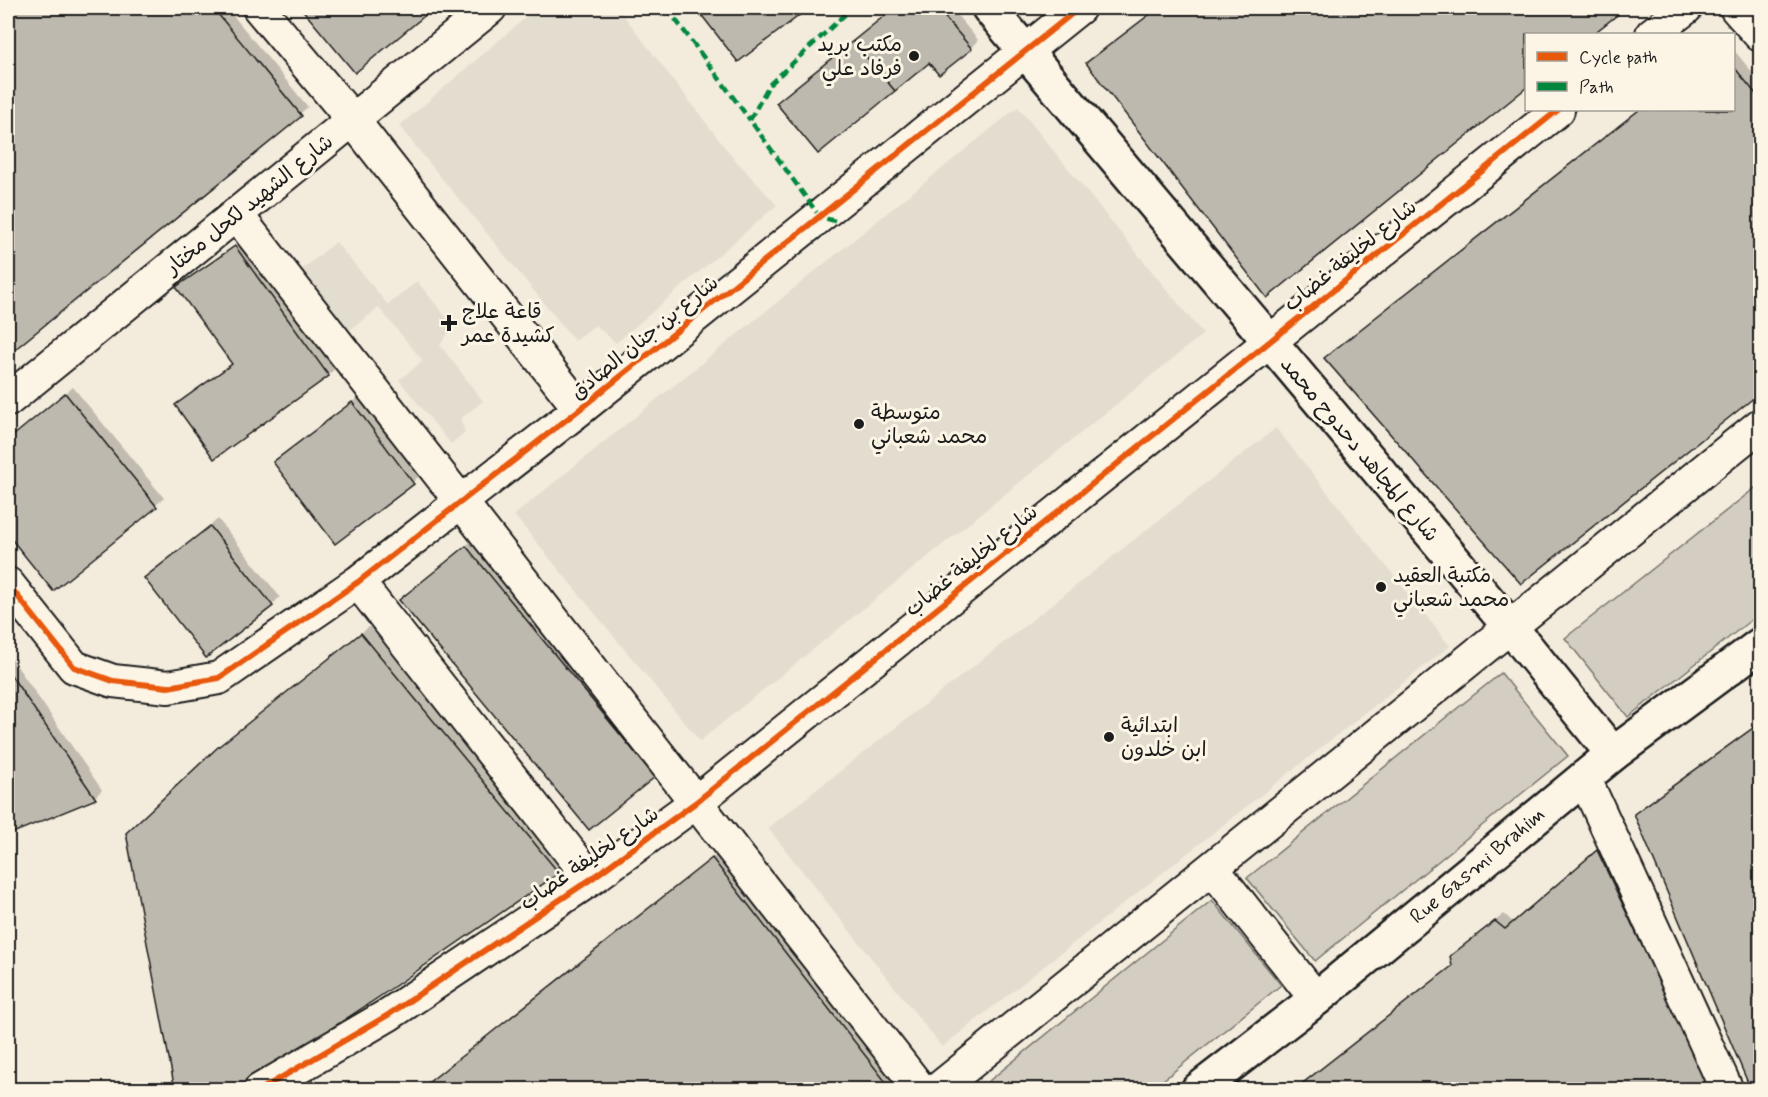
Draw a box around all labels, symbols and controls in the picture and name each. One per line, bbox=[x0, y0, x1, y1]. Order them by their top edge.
place label: مكتب بريد فرفاد علي bbox=[817, 31, 902, 87]
legend bbox=[1525, 33, 1735, 111]
text: Cycle path bbox=[1579, 46, 1657, 70]
marker: مكتب بريد فرفاد علي bbox=[907, 49, 921, 63]
text: Path bbox=[1579, 76, 1614, 100]
street label: شارع الشهيد لكحل مختار bbox=[158, 128, 340, 283]
street label: شارع لخليفة غضاب bbox=[1278, 193, 1423, 318]
street label: شارع بن جنان الصادق bbox=[565, 269, 725, 406]
place label: قاعة علاج كشيدة عمر bbox=[460, 298, 555, 350]
marker: قاعة علاج كشيدة عمر bbox=[440, 314, 458, 332]
street label: شارع المجاهد دحدوح محمد bbox=[1273, 351, 1445, 548]
place label: متوسطة محمد شعباني bbox=[871, 399, 987, 455]
marker: متوسطة محمد شعباني bbox=[852, 417, 866, 431]
street label: شارع لخليفة غضاب bbox=[899, 498, 1044, 623]
place label: مكتبة العقيد محمد شعباني bbox=[1393, 562, 1509, 618]
marker: مكتبة العقيد محمد شعباني bbox=[1374, 580, 1388, 594]
place label: ابتدائية ابن خلدون bbox=[1121, 712, 1207, 764]
marker: ابتدائية ابن خلدون bbox=[1102, 730, 1116, 744]
street label: شارع لخليفة غضاب bbox=[515, 800, 665, 917]
street label: Rue Gasmi Brahim bbox=[1404, 801, 1551, 931]

